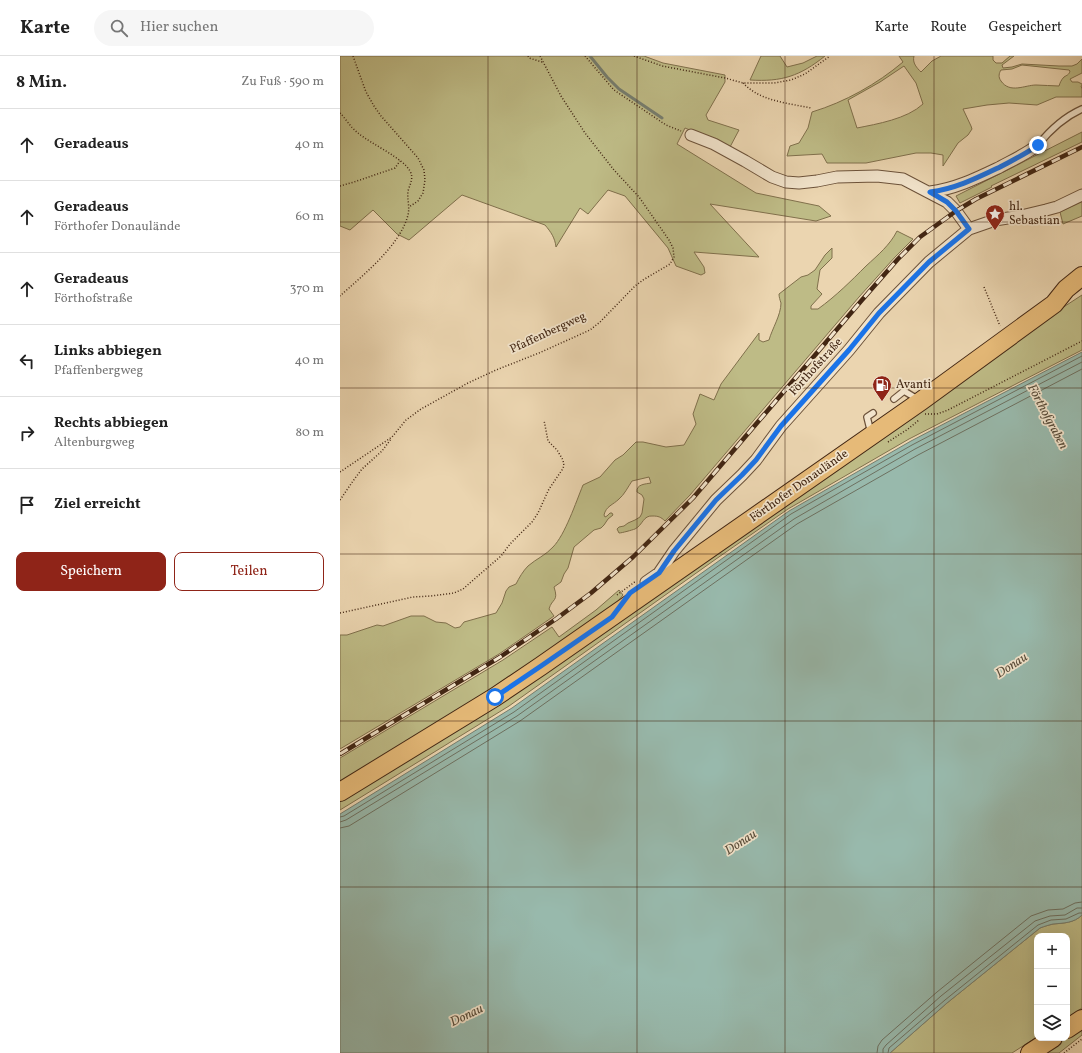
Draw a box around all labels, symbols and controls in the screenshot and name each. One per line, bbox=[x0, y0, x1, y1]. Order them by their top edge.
search box bbox=[94, 10, 374, 46]
text: Karte bbox=[20, 15, 70, 41]
icon: search bbox=[108, 17, 130, 39]
text: Hier suchen bbox=[140, 17, 218, 38]
text: Karte bbox=[875, 18, 909, 37]
text: Route bbox=[931, 18, 967, 37]
text: Gespeichert bbox=[989, 18, 1062, 37]
text: 8 Min. bbox=[16, 71, 67, 94]
text: Zu Fuß · 590 m bbox=[241, 73, 324, 91]
icon: ahead bbox=[16, 134, 38, 156]
text: Geradeaus bbox=[54, 134, 129, 155]
text: 40 m bbox=[295, 136, 324, 154]
route end bbox=[1029, 136, 1047, 154]
text: Geradeaus bbox=[54, 197, 129, 218]
place label: hl. Sebastian bbox=[1009, 199, 1060, 229]
place icon: hl. Sebastian bbox=[984, 203, 1006, 231]
icon: ahead bbox=[16, 206, 38, 228]
text: 60 m bbox=[296, 208, 324, 226]
text: Förthofer Donaulände bbox=[54, 218, 180, 236]
text: Geradeaus bbox=[54, 269, 129, 290]
icon: ahead bbox=[16, 278, 38, 300]
text: 370 m bbox=[290, 280, 324, 298]
text: Förthofstraße bbox=[54, 290, 133, 308]
street label: Pfaffenbergweg bbox=[507, 308, 589, 358]
street label: Förthofstraße bbox=[786, 334, 846, 399]
text: Links abbiegen bbox=[54, 341, 162, 362]
icon: left bbox=[16, 350, 38, 372]
text: 40 m bbox=[295, 352, 324, 370]
text: Pfaffenbergweg bbox=[54, 362, 143, 380]
fuel station icon: Avanti bbox=[871, 374, 893, 402]
place label: Avanti bbox=[896, 377, 931, 393]
water label: Förthofgraben bbox=[1022, 381, 1072, 453]
text: Rechts abbiegen bbox=[54, 413, 169, 434]
icon: right bbox=[16, 422, 38, 444]
text: 80 m bbox=[295, 424, 324, 442]
text: Altenburgweg bbox=[54, 434, 135, 452]
street label: Förthofer Donaulände bbox=[747, 446, 852, 526]
icon: arrive bbox=[16, 494, 38, 516]
text: Ziel erreicht bbox=[54, 494, 141, 515]
button: Speichern bbox=[16, 552, 166, 591]
button: Teilen bbox=[174, 552, 324, 591]
water label: Donau bbox=[992, 649, 1032, 683]
route start bbox=[486, 688, 504, 706]
water label: Donau bbox=[721, 826, 761, 860]
map controls bbox=[1034, 933, 1070, 1041]
button: + bbox=[1034, 933, 1070, 969]
button: − bbox=[1034, 969, 1070, 1005]
water label: Donau bbox=[447, 1000, 487, 1032]
button: layers bbox=[1034, 1005, 1070, 1041]

